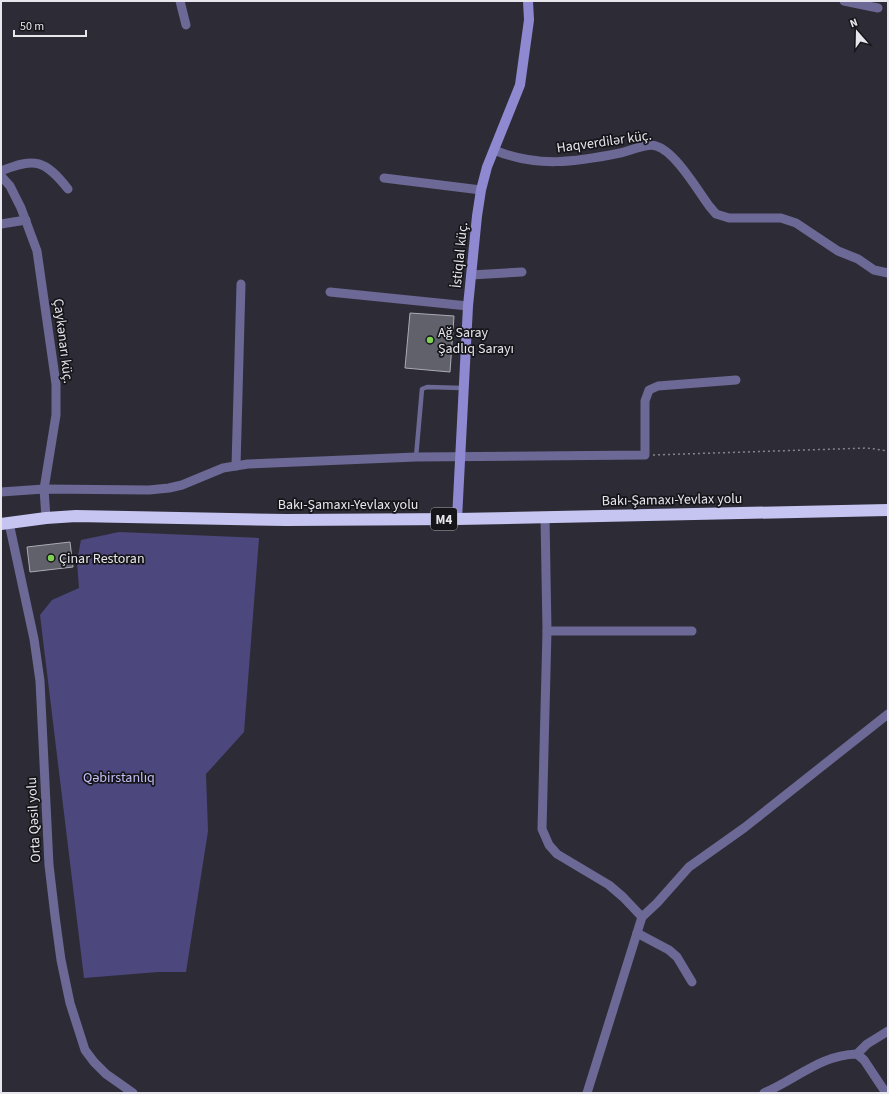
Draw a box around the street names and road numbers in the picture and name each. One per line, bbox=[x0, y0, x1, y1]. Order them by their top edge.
street label: Haqverdilər küç. bbox=[555, 125, 653, 159]
street label: İstiqlal küç. bbox=[447, 221, 473, 289]
street label: Çaykənarı küç. bbox=[48, 297, 78, 385]
street label: Bakı-Şamaxı-Yevlax yolu bbox=[602, 489, 743, 511]
street label: Bakı-Şamaxı-Yevlax yolu bbox=[278, 495, 418, 515]
road number: M4 bbox=[431, 508, 457, 530]
street label: Orta Qəsil yolu bbox=[22, 777, 46, 863]

